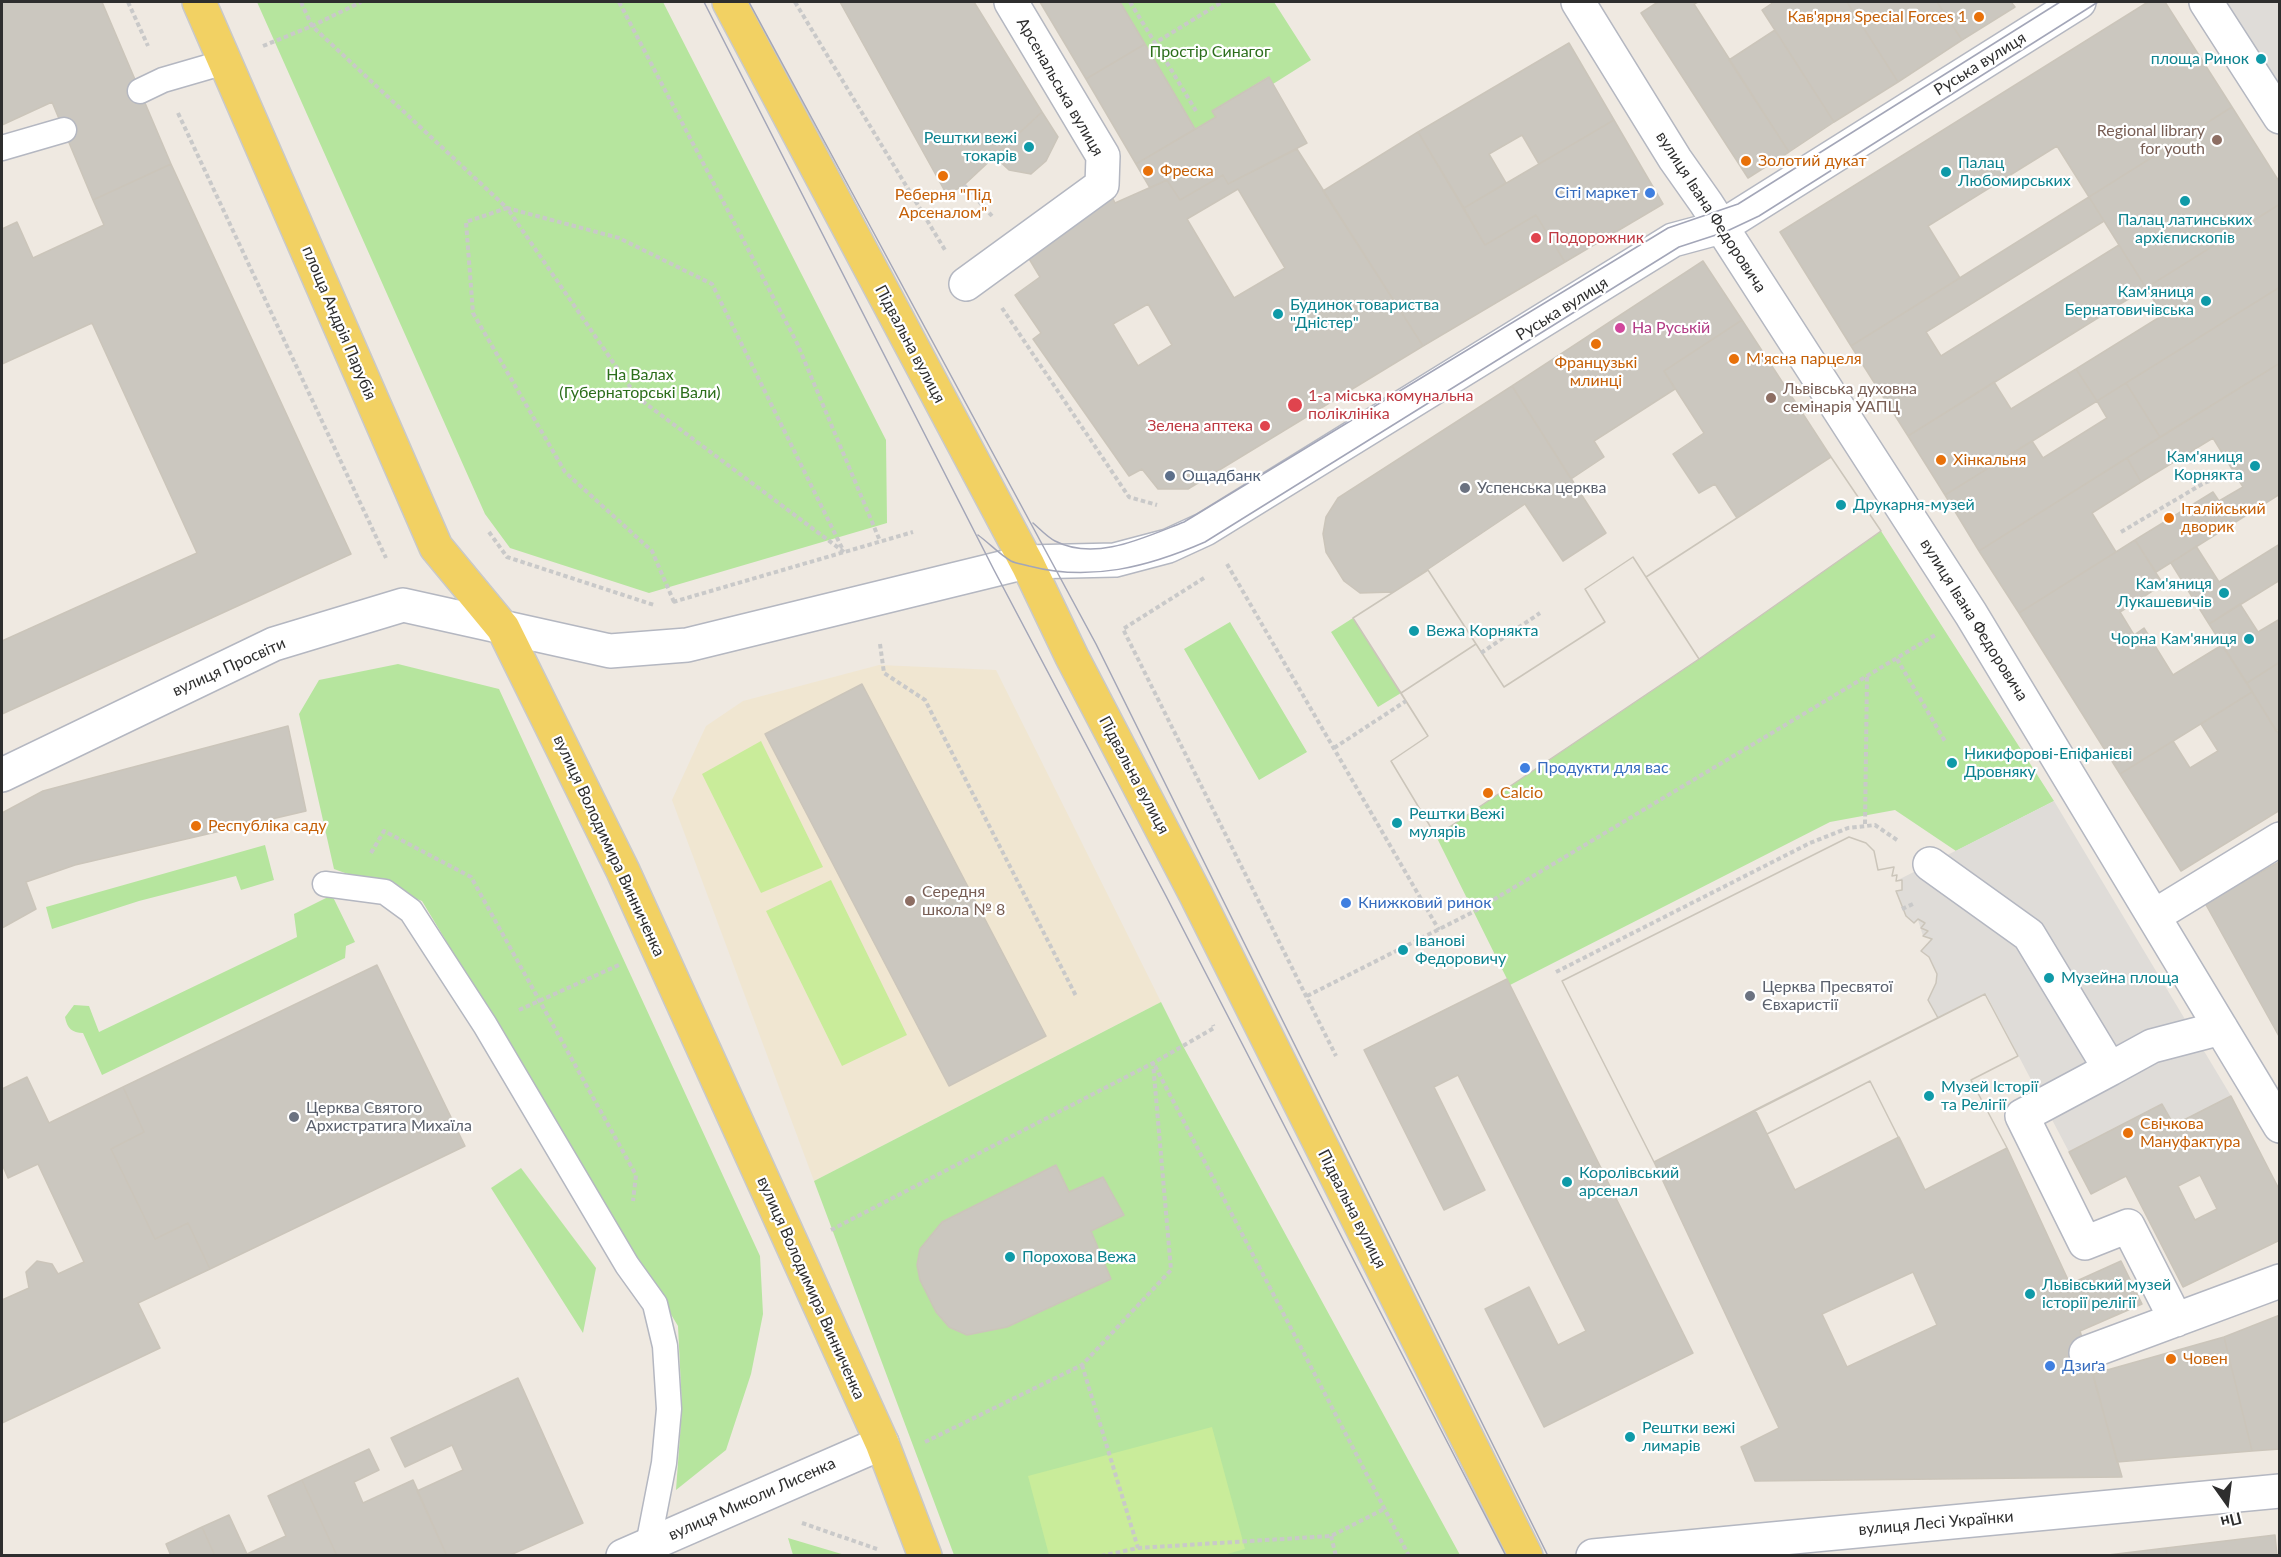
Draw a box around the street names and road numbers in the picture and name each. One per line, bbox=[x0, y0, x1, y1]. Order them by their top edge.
street label: Арсенальська вулиця bbox=[1013, 14, 1107, 160]
street label: Руська вулиця bbox=[1931, 28, 2029, 100]
street label: вулиця Івана Федоровича bbox=[1652, 128, 1770, 296]
street label: площа Андрія Парубія bbox=[298, 243, 380, 403]
street label: Руська вулиця bbox=[1513, 273, 1611, 345]
street label: Підвальна вулиця bbox=[871, 282, 949, 406]
street label: вулиця Івана Федоровича bbox=[1916, 535, 2032, 705]
street label: вулиця Просвіти bbox=[169, 633, 289, 701]
street label: Підвальна вулиця bbox=[1095, 713, 1173, 837]
street label: вулиця Володимира Винниченка bbox=[549, 732, 669, 960]
street label: Підвальна вулиця bbox=[1314, 1146, 1390, 1272]
street label: вулиця Володимира Винниченка bbox=[753, 1174, 869, 1402]
street label: вулиця Миколи Лисенка bbox=[666, 1453, 838, 1545]
street label: вулиця Лесі Українки bbox=[1858, 1507, 2014, 1539]

